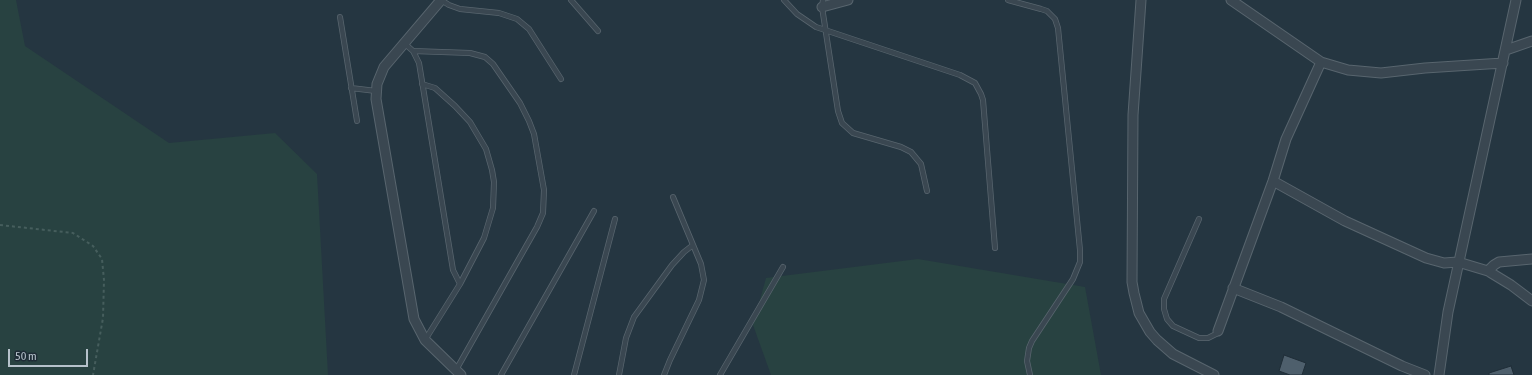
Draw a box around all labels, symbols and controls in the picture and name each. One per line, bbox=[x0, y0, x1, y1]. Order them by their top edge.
scale bar bbox=[10, 341, 90, 367]
text: 50 m bbox=[15, 349, 37, 363]

